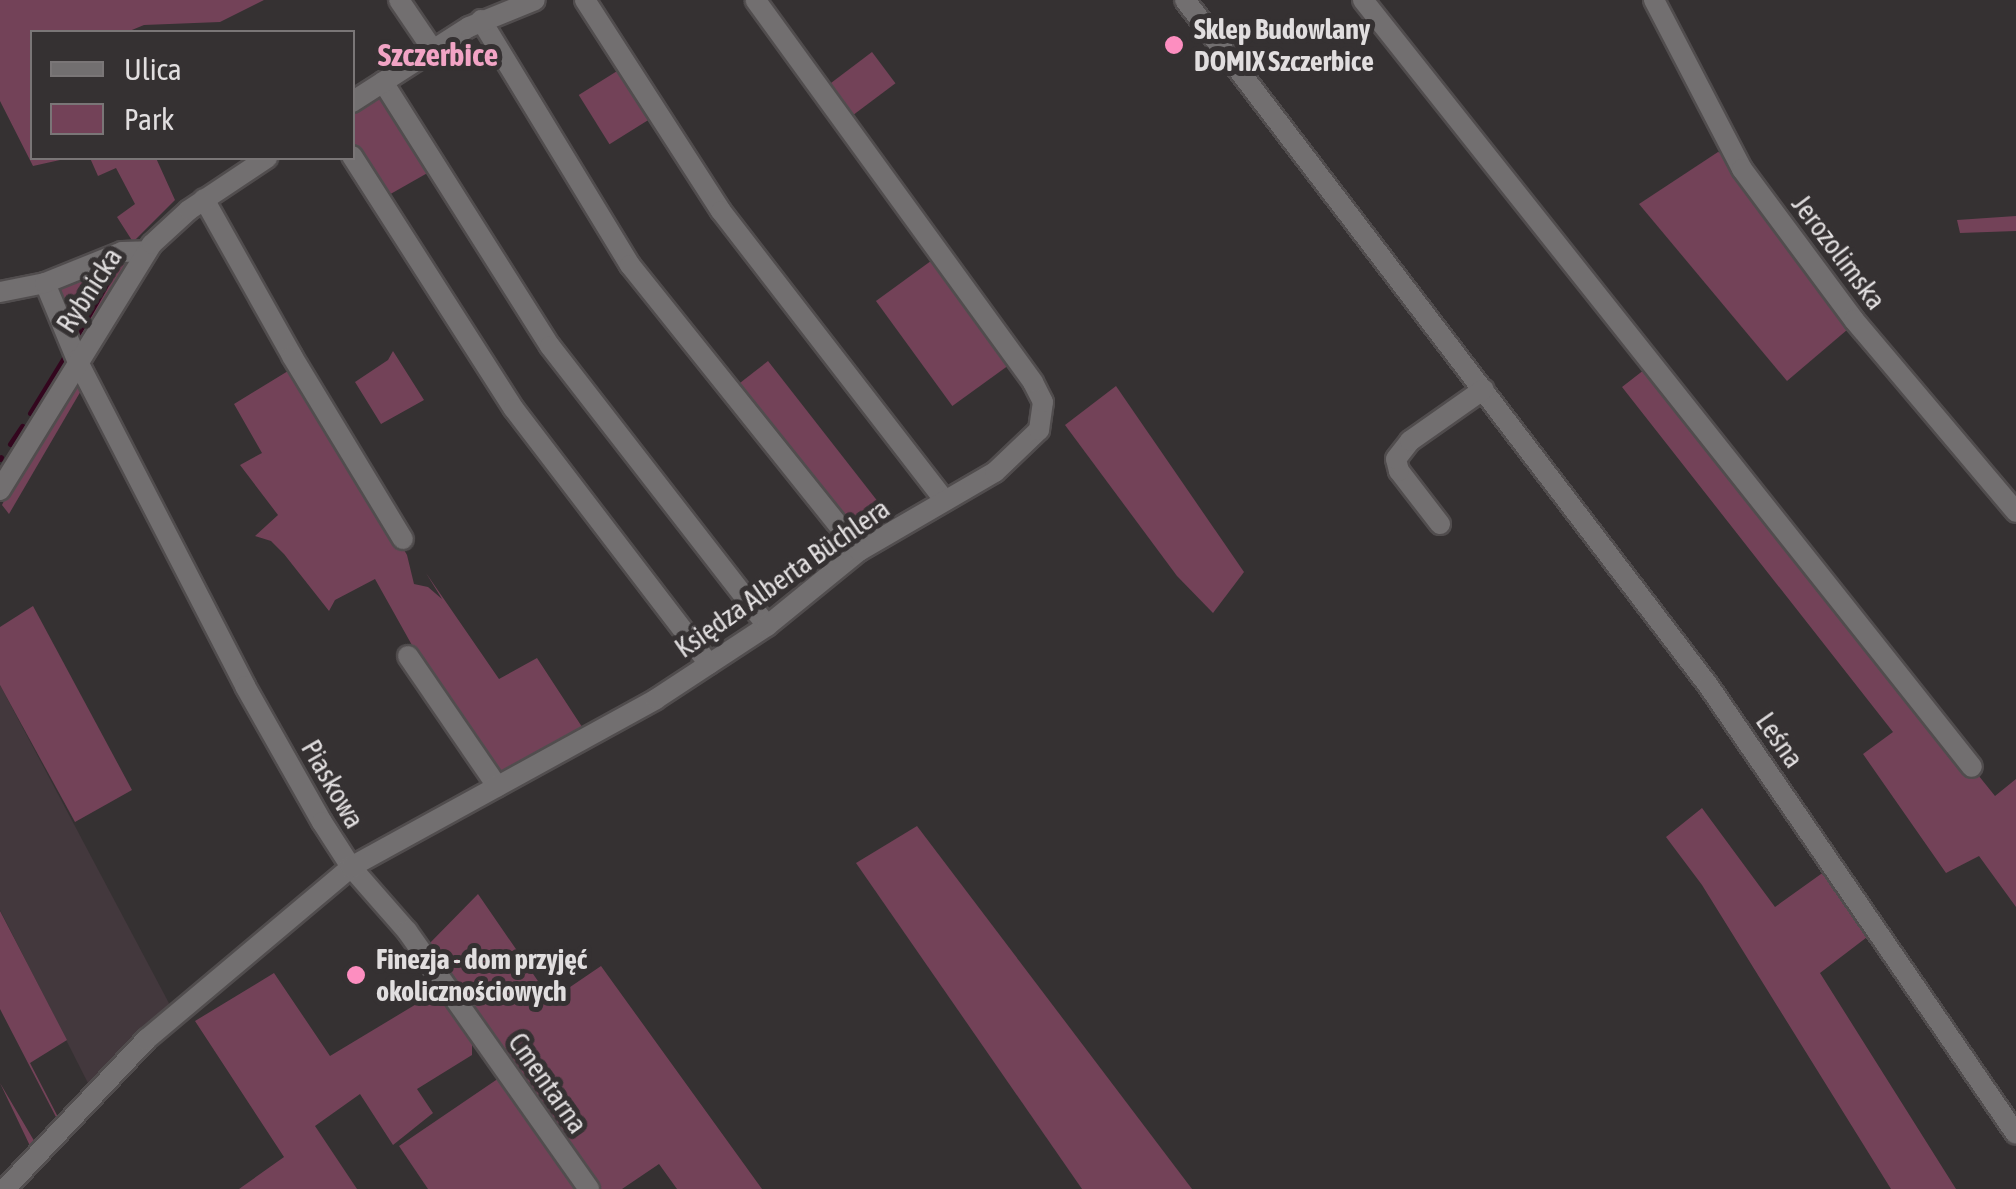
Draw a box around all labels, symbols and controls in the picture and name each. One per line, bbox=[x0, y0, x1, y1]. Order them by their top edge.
place label: Sklep Budowlany DOMIX Szczerbice bbox=[1194, 12, 1374, 78]
legend bbox=[30, 30, 355, 160]
marker: Sklep Budowlany DOMIX Szczerbice bbox=[1163, 34, 1185, 56]
district label: Szczerbice bbox=[378, 36, 498, 74]
text: Ulica bbox=[124, 52, 182, 86]
text: Park bbox=[124, 102, 174, 136]
street label: Jerozolimska bbox=[1785, 188, 1893, 316]
street label: Rybnicka bbox=[49, 241, 129, 339]
street label: Księdza Alberta Büchlera bbox=[668, 491, 896, 665]
street label: Leśna bbox=[1749, 706, 1811, 774]
street label: Piaskowa bbox=[294, 734, 372, 834]
place label: Finezja - dom przyjęć okolicznościowych bbox=[376, 942, 587, 1008]
marker: Finezja - dom przyjęć okolicznościowych bbox=[345, 964, 367, 986]
street label: Cmentarna bbox=[501, 1026, 595, 1140]

